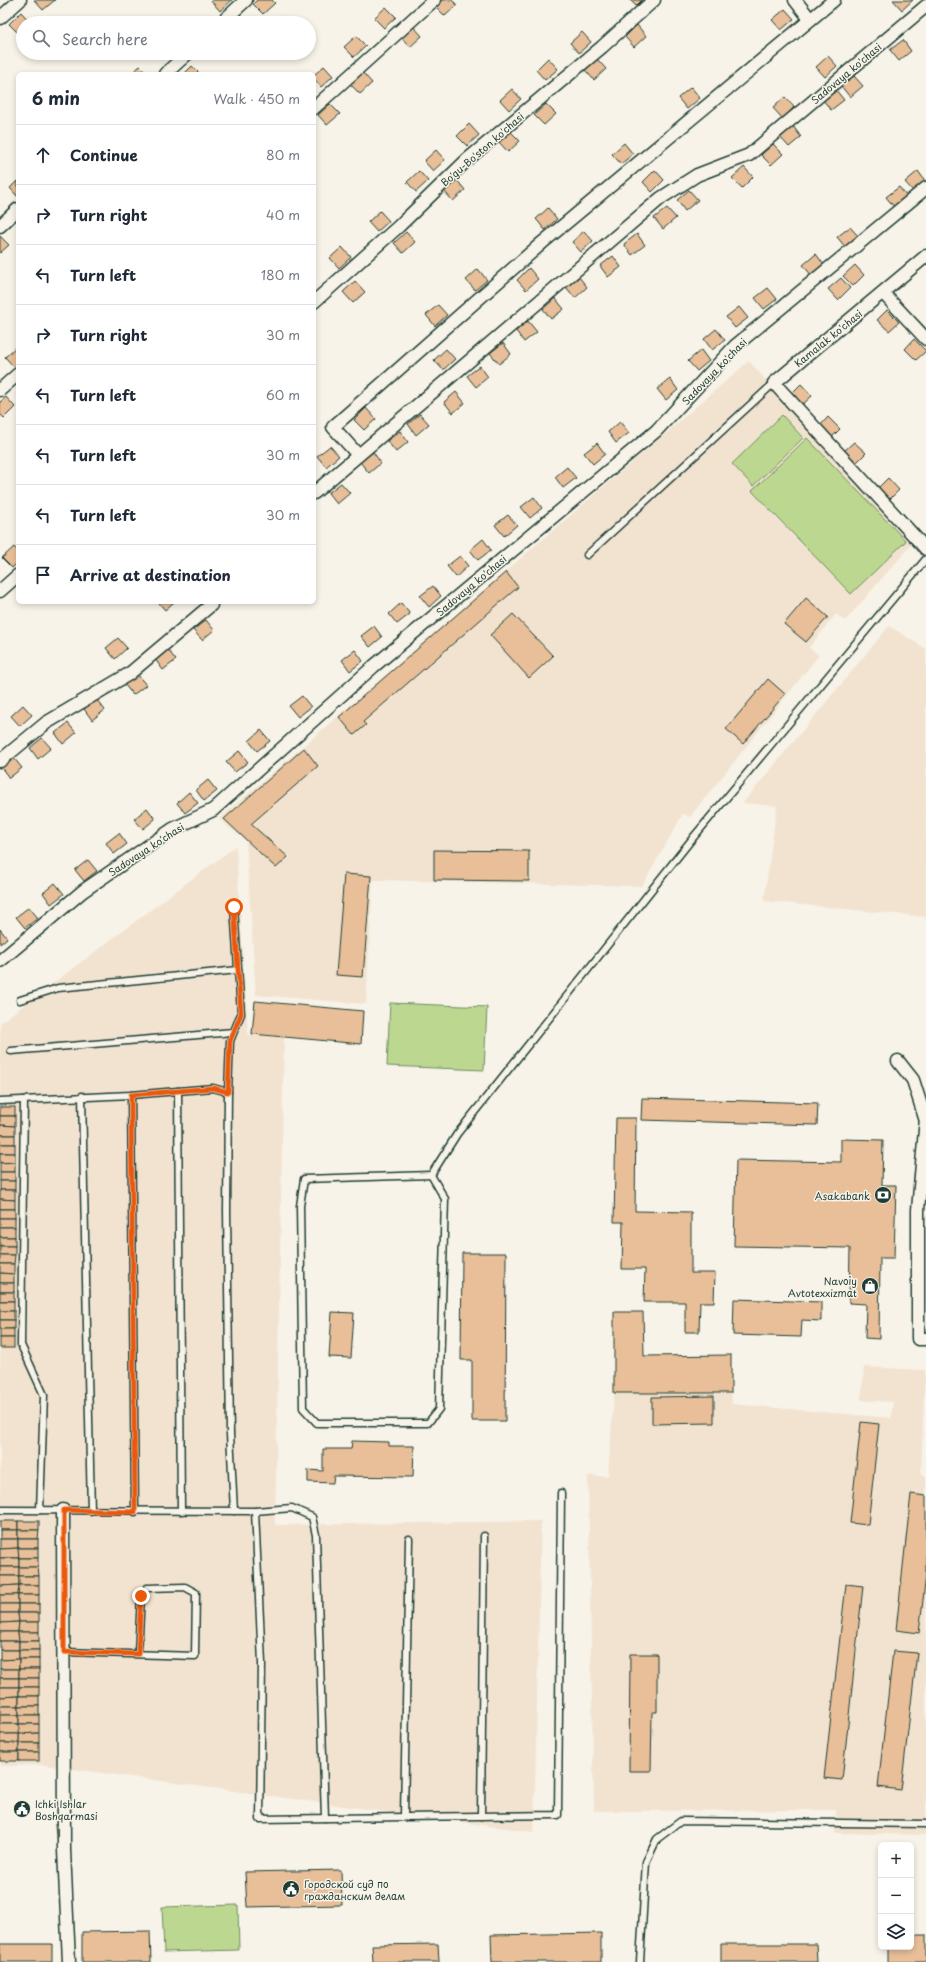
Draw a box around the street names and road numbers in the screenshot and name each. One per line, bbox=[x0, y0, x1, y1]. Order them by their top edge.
street label: Sadovaya ko'chasi bbox=[808, 39, 885, 107]
street label: Bo'gu-Bo'ston ko'chasi bbox=[437, 109, 527, 189]
street label: Kamalak ko'chasi bbox=[791, 306, 865, 370]
street label: Sadovaya ko'chasi bbox=[678, 334, 750, 408]
street label: Sadovaya ko'chasi bbox=[433, 551, 510, 619]
street label: Sadovaya ko'chasi bbox=[105, 819, 187, 879]

